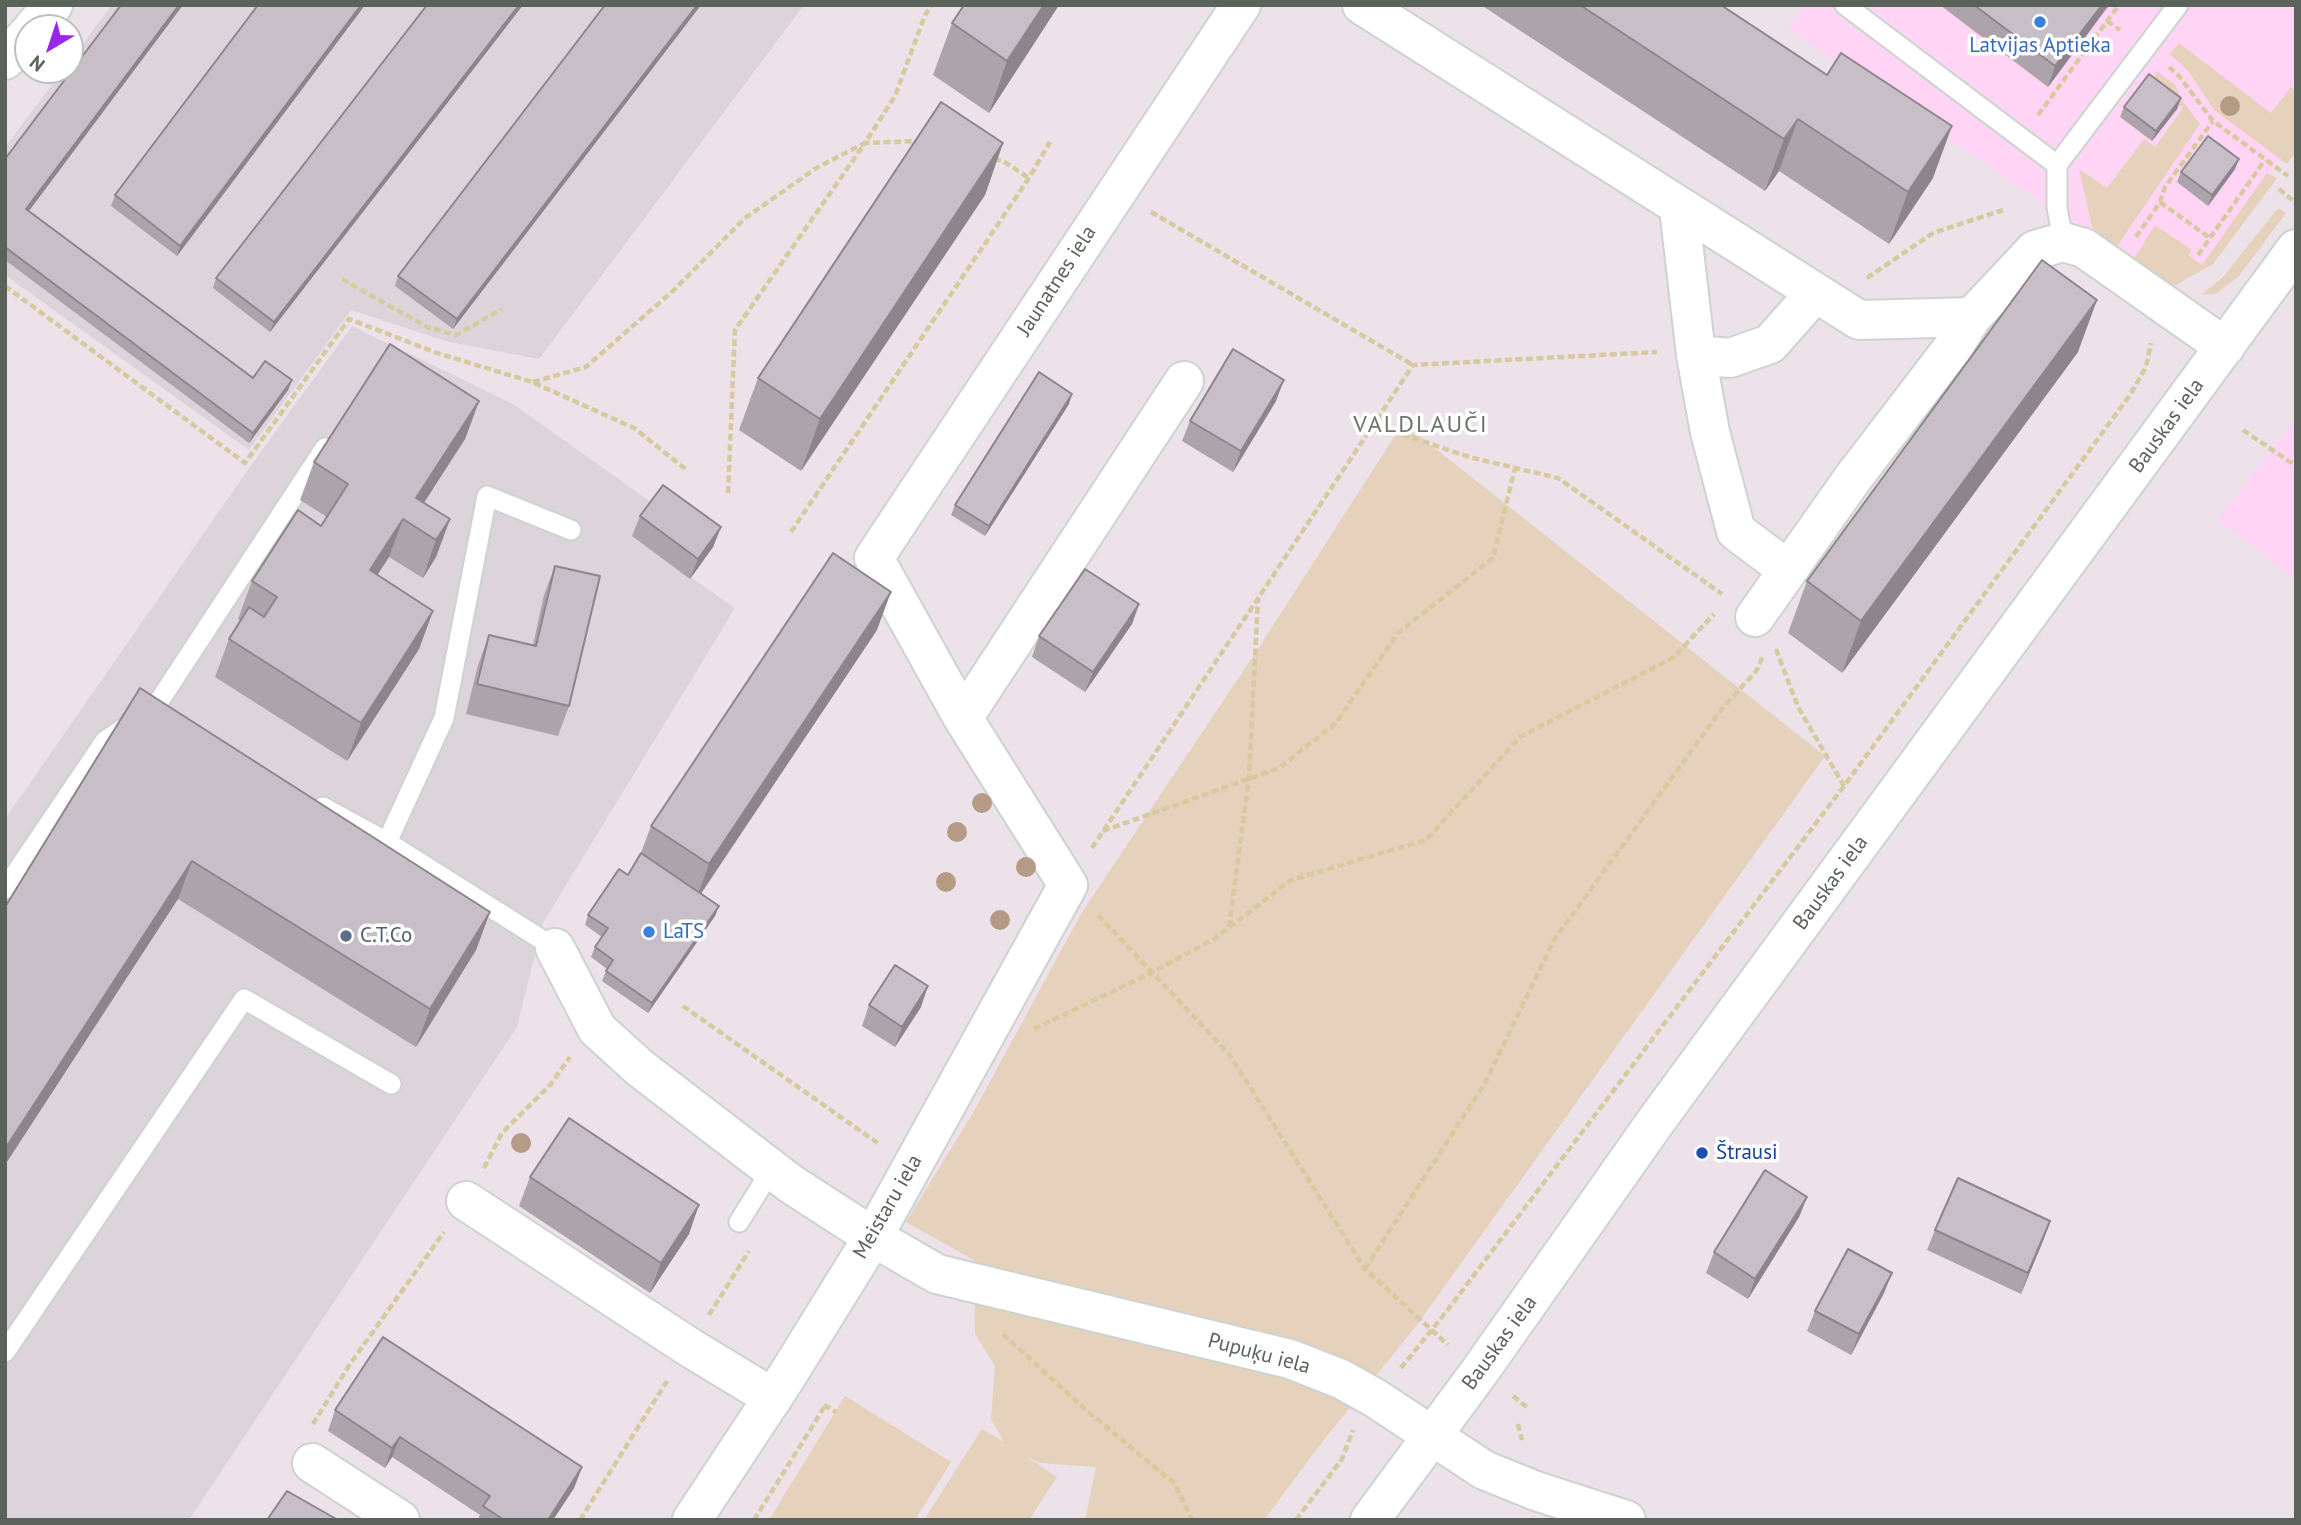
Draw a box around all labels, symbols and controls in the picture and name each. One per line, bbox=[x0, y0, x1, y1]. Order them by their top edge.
north arrow bbox=[14, 14, 84, 84]
marker: Latvijas Aptieka bbox=[2032, 14, 2048, 30]
place label: Latvijas Aptieka bbox=[1969, 33, 2111, 59]
text: N bbox=[25, 51, 49, 77]
street label: Jaunatnes iela bbox=[1012, 221, 1102, 341]
street label: Bauskas iela bbox=[2124, 374, 2210, 478]
district label: VALDLAUČI bbox=[1354, 411, 1488, 439]
street label: Bauskas iela bbox=[1788, 831, 1874, 935]
place label: LaTS bbox=[663, 919, 704, 945]
place label: C.T.Co bbox=[360, 923, 412, 949]
marker: LaTS bbox=[641, 924, 657, 940]
marker: C.T.Co bbox=[338, 928, 354, 944]
place label: Štrausi bbox=[1716, 1140, 1778, 1166]
marker: Štrausi bbox=[1694, 1145, 1710, 1161]
street label: Meistaru iela bbox=[848, 1150, 928, 1264]
street label: Bauskas iela bbox=[1457, 1291, 1543, 1395]
street label: Pupuķu iela bbox=[1205, 1328, 1313, 1380]

